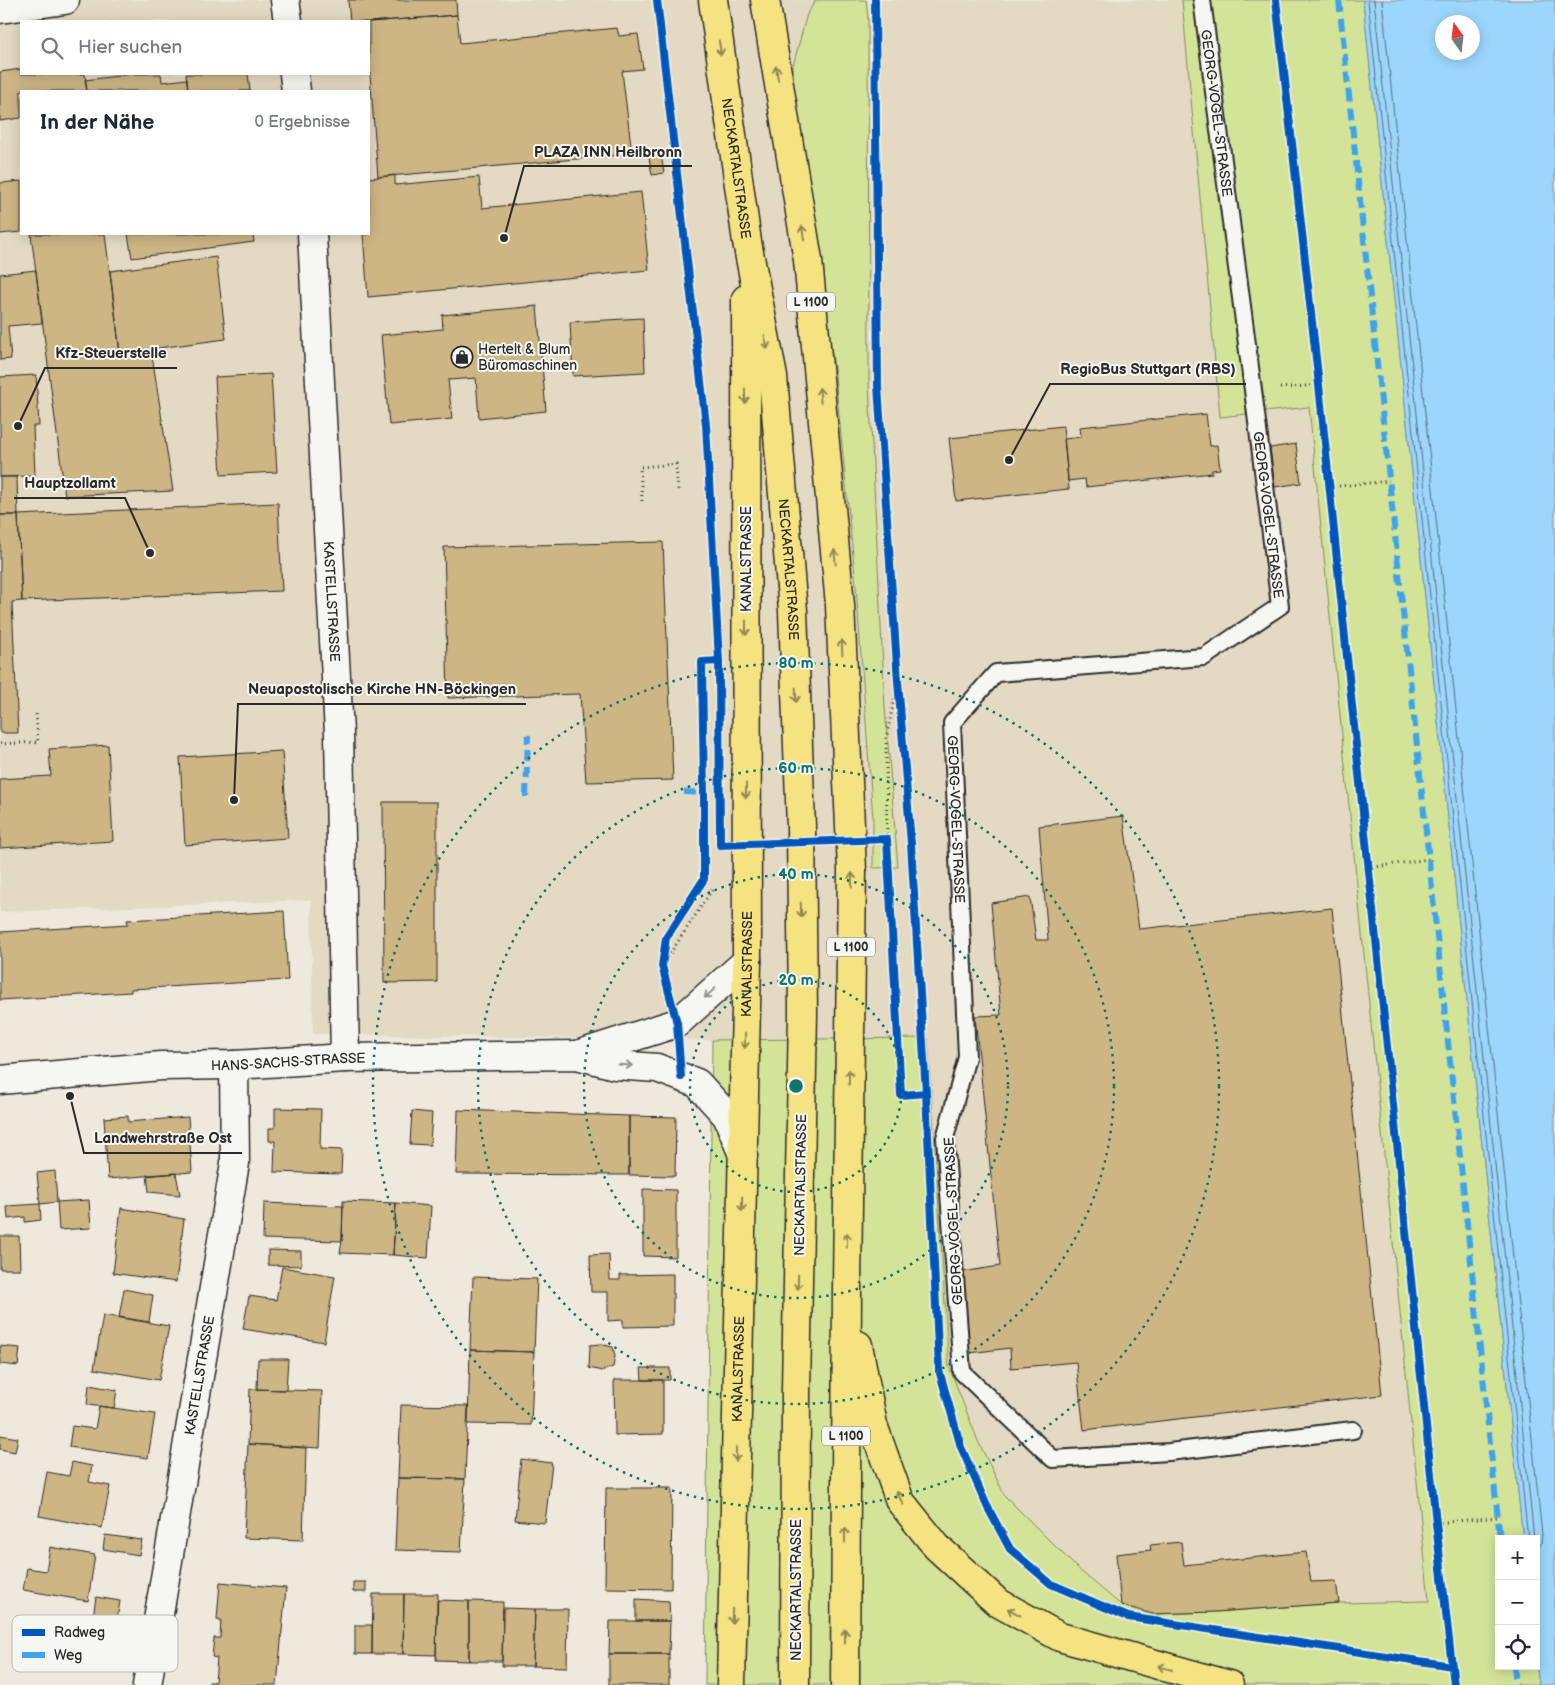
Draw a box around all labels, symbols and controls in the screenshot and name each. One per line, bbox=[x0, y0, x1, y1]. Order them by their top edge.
north arrow bbox=[1435, 15, 1480, 60]
search box bbox=[20, 20, 370, 75]
street label: GEORG-VOGEL-STRASSE bbox=[1197, 29, 1236, 198]
icon: search bbox=[38, 34, 66, 62]
text: Hier suchen bbox=[78, 36, 182, 59]
one-way arrow bbox=[715, 40, 725, 56]
one-way arrow bbox=[772, 65, 782, 81]
street label: NECKARTALSTRASSE bbox=[718, 97, 754, 240]
text: In der Nähe bbox=[40, 110, 154, 135]
text: 0 Ergebnisse bbox=[254, 113, 350, 132]
callout: PLAZA INN Heilbronn bbox=[524, 136, 692, 166]
text: PLAZA INN Heilbronn bbox=[534, 143, 682, 162]
one-way arrow bbox=[798, 226, 808, 242]
road number: L 1100 bbox=[787, 292, 835, 312]
one-way arrow bbox=[762, 333, 771, 349]
callout: Kfz-Steuerstelle bbox=[45, 338, 177, 368]
place label: Hertelt & Blum Büromaschinen bbox=[478, 341, 577, 374]
text: Kfz-Steuerstelle bbox=[55, 344, 167, 363]
shop icon: Hertelt & Blum Büromaschinen bbox=[450, 345, 474, 369]
callout: RegioBus Stuttgart (RBS) bbox=[1050, 354, 1246, 384]
text: RegioBus Stuttgart (RBS) bbox=[1060, 360, 1236, 379]
one-way arrow bbox=[815, 387, 825, 403]
one-way arrow bbox=[740, 388, 750, 404]
street label: GEORG-VOGEL-STRASSE bbox=[1249, 430, 1287, 599]
callout: Hauptzollamt bbox=[14, 468, 125, 498]
text: Hauptzollamt bbox=[24, 474, 116, 493]
street label: NECKARTALSTRASSE bbox=[774, 498, 802, 641]
street label: KANALSTRASSE bbox=[738, 506, 755, 612]
street label: KASTELLSTRASSE bbox=[320, 541, 343, 662]
one-way arrow bbox=[831, 549, 840, 565]
one-way arrow bbox=[741, 620, 751, 636]
one-way arrow bbox=[837, 640, 846, 656]
text: 80 m bbox=[778, 654, 814, 673]
callout: Neuapostolische Kirche HN-Böckingen bbox=[238, 674, 526, 704]
text: Neuapostolische Kirche HN-Böckingen bbox=[248, 680, 516, 699]
one-way arrow bbox=[791, 686, 801, 703]
street label: GEORG-VOGEL-STRASSE bbox=[944, 735, 968, 904]
text: 60 m bbox=[778, 759, 814, 778]
one-way arrow bbox=[741, 782, 751, 799]
text: 40 m bbox=[778, 865, 814, 884]
one-way arrow bbox=[847, 872, 857, 888]
one-way arrow bbox=[797, 902, 806, 918]
street label: KANALSTRASSE bbox=[738, 911, 756, 1017]
road number: L 1100 bbox=[827, 938, 875, 956]
text: 20 m bbox=[779, 971, 814, 990]
one-way arrow bbox=[704, 988, 717, 999]
one-way arrow bbox=[740, 1032, 750, 1049]
street label: HANS-SACHS-STRASSE bbox=[211, 1050, 366, 1074]
one-way arrow bbox=[617, 1061, 633, 1070]
one-way arrow bbox=[844, 1069, 854, 1086]
centre of rings bbox=[787, 1077, 805, 1095]
street label: NECKARTALSTRASSE bbox=[791, 1114, 810, 1256]
callout: Landwehrstraße Ost bbox=[84, 1123, 242, 1153]
text: Landwehrstraße Ost bbox=[94, 1129, 232, 1148]
street label: GEORG-VOGEL-STRASSE bbox=[941, 1137, 966, 1305]
one-way arrow bbox=[737, 1195, 746, 1211]
one-way arrow bbox=[842, 1232, 852, 1248]
one-way arrow bbox=[793, 1274, 803, 1290]
street label: KASTELLSTRASSE bbox=[181, 1314, 218, 1437]
street label: KANALSTRASSE bbox=[729, 1316, 748, 1422]
road number: L 1100 bbox=[822, 1426, 870, 1445]
one-way arrow bbox=[731, 1445, 741, 1461]
one-way arrow bbox=[895, 1491, 904, 1506]
street label: NECKARTALSTRASSE bbox=[788, 1519, 805, 1661]
one-way arrow bbox=[840, 1527, 850, 1544]
map controls bbox=[1495, 1535, 1540, 1670]
button: + bbox=[1495, 1535, 1540, 1580]
button: − bbox=[1495, 1580, 1540, 1625]
one-way arrow bbox=[1007, 1606, 1022, 1616]
one-way arrow bbox=[728, 1608, 737, 1624]
legend bbox=[12, 1615, 178, 1672]
text: Radweg bbox=[54, 1624, 105, 1641]
button: locate bbox=[1495, 1625, 1540, 1670]
one-way arrow bbox=[840, 1629, 850, 1645]
text: Weg bbox=[54, 1647, 82, 1664]
one-way arrow bbox=[1158, 1662, 1174, 1672]

